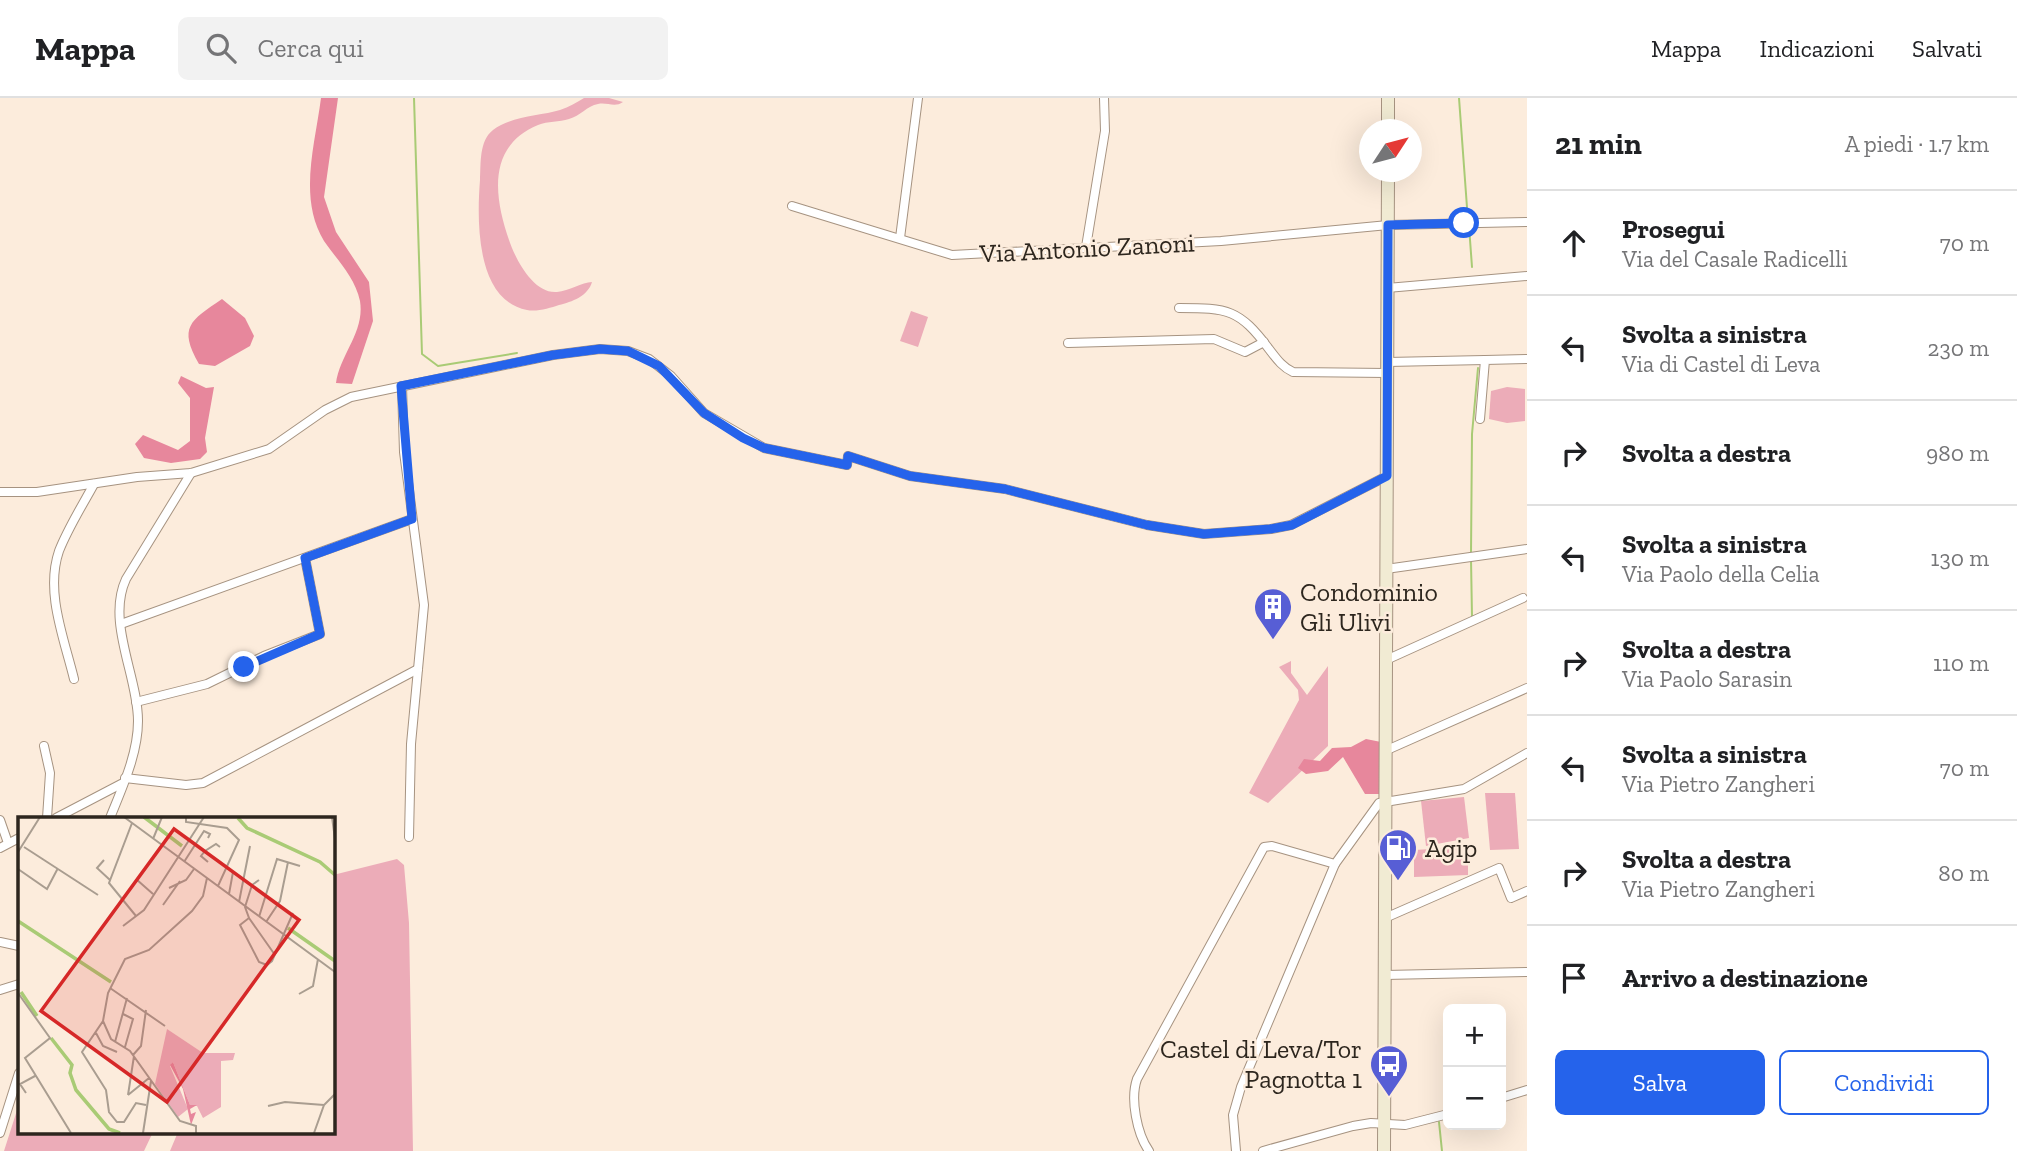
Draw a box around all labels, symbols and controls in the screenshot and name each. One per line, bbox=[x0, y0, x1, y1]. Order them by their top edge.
search box bbox=[178, 17, 668, 80]
text: Mappa bbox=[35, 29, 136, 68]
icon: search bbox=[202, 29, 240, 67]
text: Cerca qui bbox=[258, 32, 364, 64]
text: Mappa bbox=[1651, 34, 1721, 63]
text: Indicazioni bbox=[1759, 34, 1874, 63]
text: Salvati bbox=[1912, 34, 1982, 63]
north arrow bbox=[1359, 119, 1422, 182]
text: 21 min bbox=[1555, 126, 1642, 162]
text: A piedi · 1.7 km bbox=[1845, 130, 1989, 158]
route start bbox=[1448, 207, 1479, 238]
text: Prosegui bbox=[1622, 213, 1725, 245]
icon: ahead bbox=[1555, 224, 1593, 262]
street label: Via Antonio Zanoni bbox=[978, 226, 1195, 270]
text: 70 m bbox=[1940, 229, 1989, 257]
text: Via del Casale Radicelli bbox=[1622, 245, 1848, 273]
text: Svolta a sinistra bbox=[1622, 318, 1807, 350]
icon: left bbox=[1555, 329, 1593, 367]
text: 230 m bbox=[1928, 334, 1989, 362]
text: Via di Castel di Leva bbox=[1622, 350, 1820, 378]
icon: right bbox=[1555, 434, 1593, 472]
text: Svolta a destra bbox=[1622, 437, 1791, 469]
text: 980 m bbox=[1926, 439, 1989, 467]
text: Svolta a sinistra bbox=[1622, 528, 1807, 560]
icon: left bbox=[1555, 539, 1593, 577]
text: 130 m bbox=[1931, 544, 1989, 572]
text: Via Paolo della Celia bbox=[1622, 560, 1820, 588]
place label: Condominio Gli Ulivi bbox=[1300, 576, 1438, 638]
building icon: Condominio Gli Ulivi bbox=[1252, 586, 1294, 641]
text: Svolta a destra bbox=[1622, 633, 1791, 665]
icon: right bbox=[1555, 644, 1593, 682]
text: 110 m bbox=[1933, 649, 1989, 677]
route end bbox=[228, 651, 259, 682]
text: Via Paolo Sarasin bbox=[1622, 665, 1792, 693]
text: Svolta a sinistra bbox=[1622, 738, 1807, 770]
icon: left bbox=[1555, 749, 1593, 787]
text: 70 m bbox=[1940, 754, 1989, 782]
text: Via Pietro Zangheri bbox=[1622, 770, 1815, 798]
inset map bbox=[18, 817, 334, 1134]
fuel station icon: Agip bbox=[1377, 827, 1419, 882]
place label: Agip bbox=[1425, 832, 1477, 864]
text: Svolta a destra bbox=[1622, 843, 1791, 875]
icon: right bbox=[1555, 854, 1593, 892]
text: 80 m bbox=[1938, 859, 1989, 887]
text: Via Pietro Zangheri bbox=[1622, 875, 1815, 903]
icon: arrive bbox=[1555, 959, 1593, 997]
text: Arrivo a destinazione bbox=[1622, 962, 1868, 994]
map controls bbox=[1443, 1004, 1506, 1130]
button: + bbox=[1443, 1004, 1506, 1067]
place label: Castel di Leva/Tor Pagnotta 1 bbox=[1160, 1033, 1362, 1095]
bus stop icon: Castel di Leva/Tor Pagnotta 1 bbox=[1368, 1043, 1410, 1098]
button: Salva bbox=[1555, 1050, 1765, 1115]
button: Condividi bbox=[1779, 1050, 1989, 1115]
button: − bbox=[1443, 1067, 1506, 1130]

